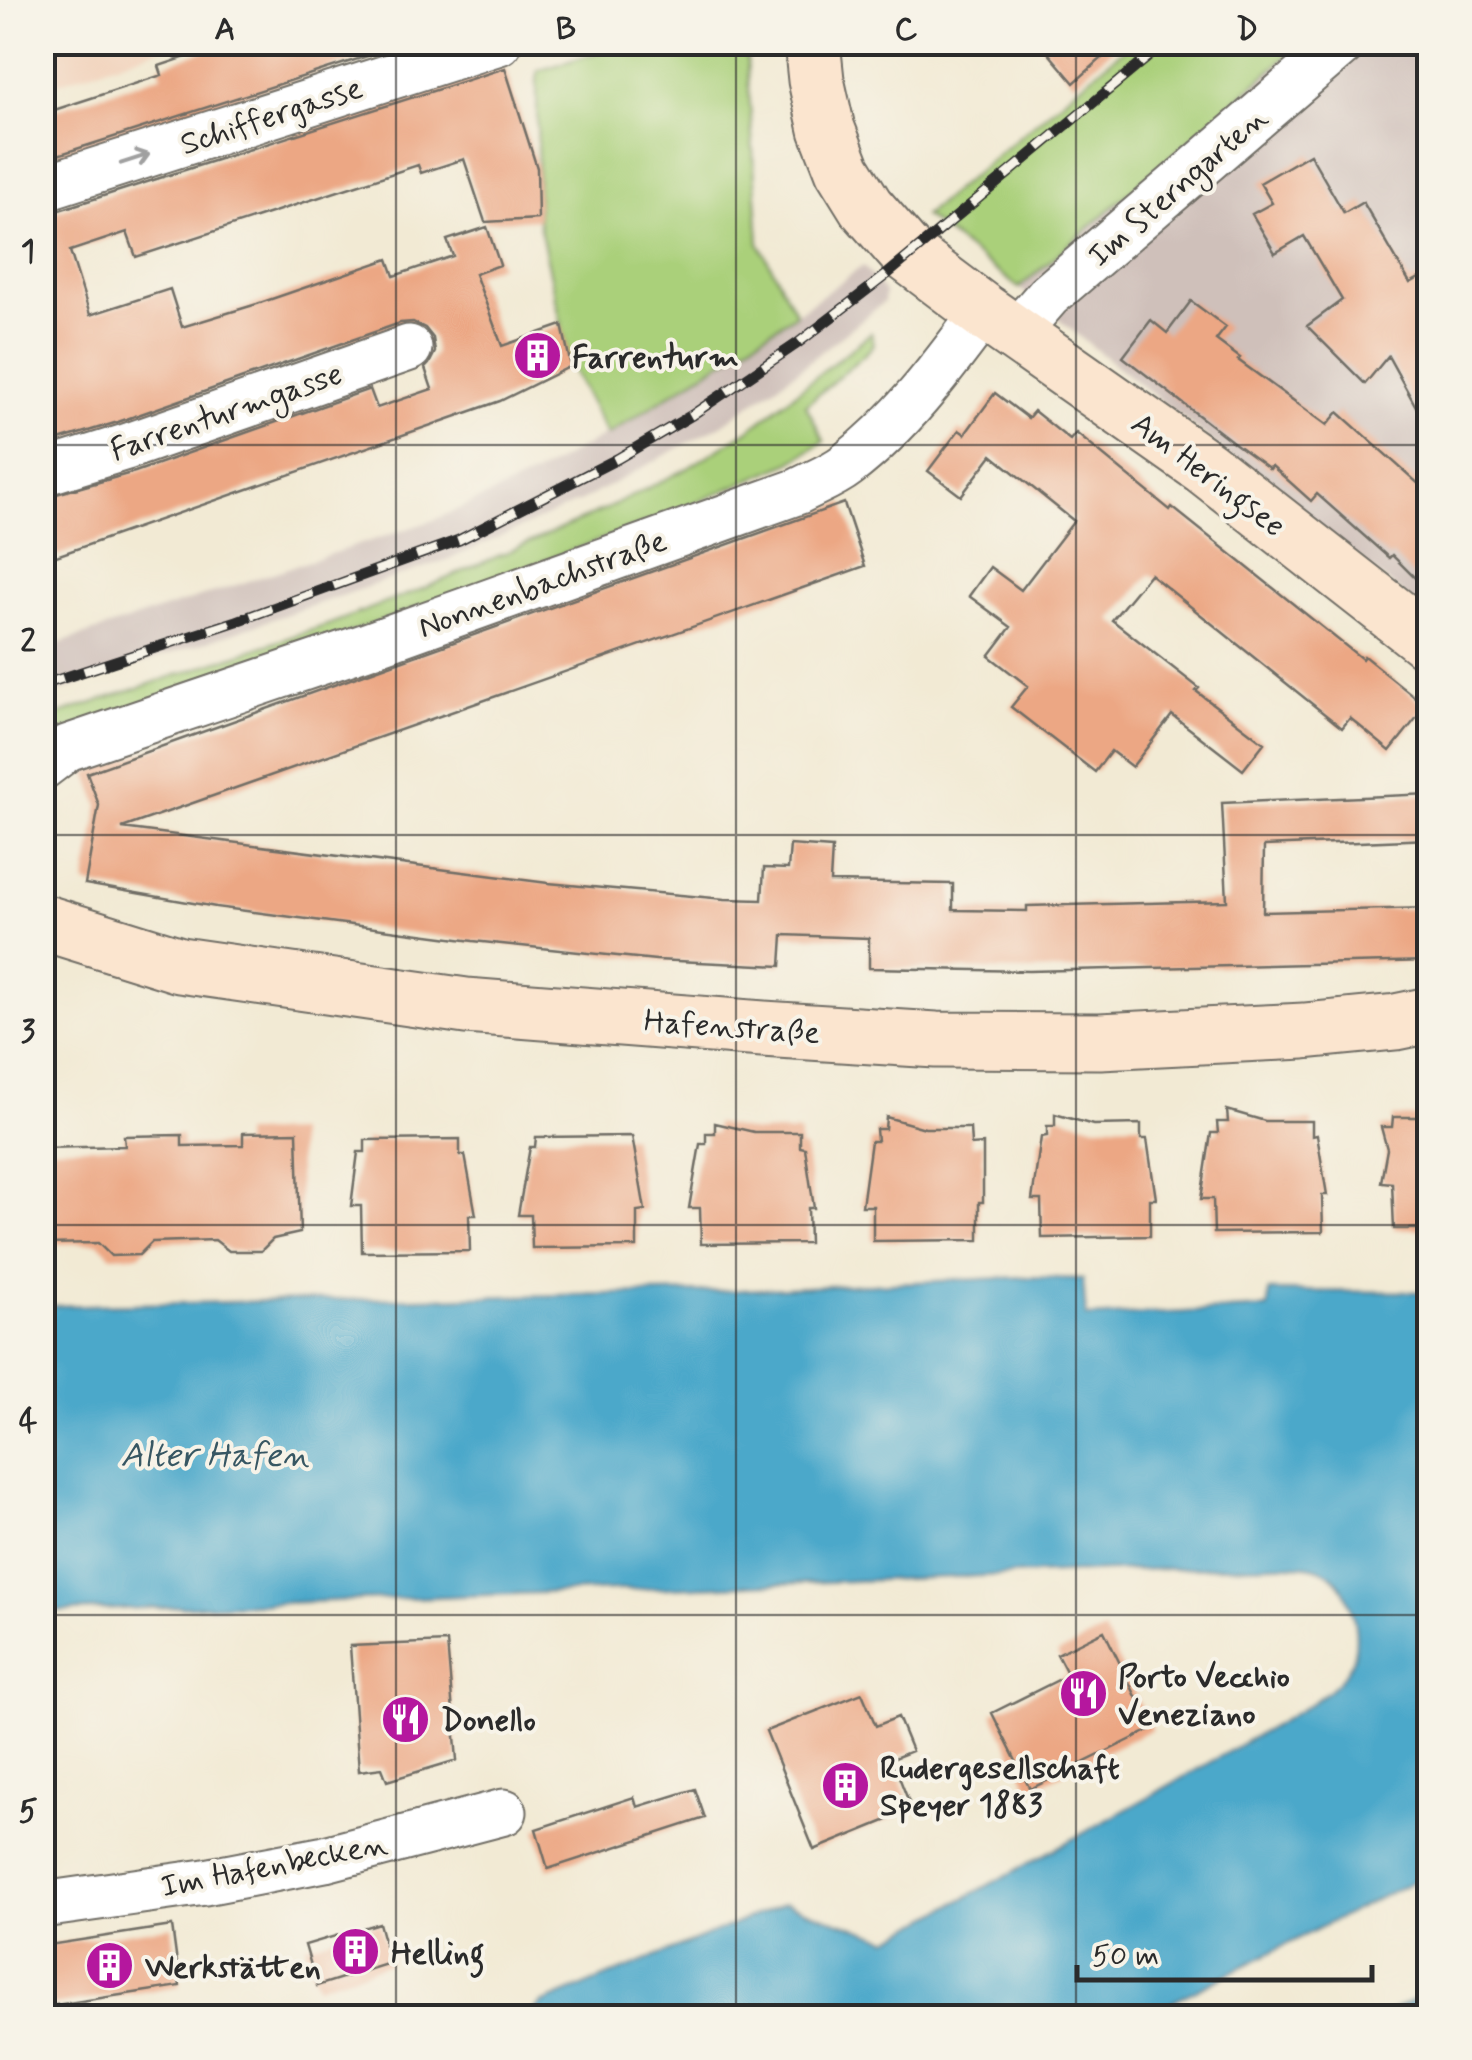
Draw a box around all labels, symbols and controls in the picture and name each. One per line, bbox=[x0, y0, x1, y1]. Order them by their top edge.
text: A bbox=[215, 9, 235, 51]
text: B bbox=[556, 9, 576, 51]
text: C bbox=[895, 9, 918, 51]
text: D bbox=[1236, 9, 1258, 51]
street label: Schiffergasse bbox=[175, 68, 368, 166]
street label: Im Sterngarten bbox=[1080, 98, 1278, 279]
one-way arrow bbox=[119, 148, 151, 166]
text: 1 bbox=[21, 231, 35, 273]
building icon: Farrenturm bbox=[511, 330, 563, 382]
place label: Farrenturm bbox=[572, 337, 739, 379]
street label: Farrenturmgasse bbox=[105, 354, 349, 474]
street label: Am Heringsee bbox=[1120, 404, 1294, 550]
street label: Nonnenbachstraße bbox=[413, 520, 673, 649]
text: 2 bbox=[20, 621, 36, 663]
street label: Hafenstraße bbox=[642, 1001, 821, 1055]
text: 3 bbox=[21, 1011, 36, 1053]
text: 4 bbox=[19, 1401, 38, 1443]
water label: Alter Hafen bbox=[120, 1433, 310, 1479]
place label: Porto Vecchio Veneziano bbox=[1118, 1657, 1290, 1736]
restaurant icon: Porto Vecchio Veneziano bbox=[1057, 1668, 1109, 1720]
restaurant icon: Donello bbox=[380, 1693, 432, 1745]
place label: Donello bbox=[441, 1700, 536, 1742]
place label: Rudergesellschaft Speyer 1883 bbox=[880, 1748, 1120, 1827]
building icon: Rudergesellschaft Speyer 1883 bbox=[819, 1759, 871, 1811]
text: 5 bbox=[18, 1791, 38, 1833]
street label: Im Hafenbecken bbox=[158, 1823, 391, 1908]
scale bar bbox=[1077, 1920, 1372, 1982]
building icon: Helling bbox=[330, 1926, 382, 1978]
place label: Helling bbox=[391, 1933, 485, 1979]
text: 50 m bbox=[1092, 1937, 1159, 1976]
building icon: Werkstätten bbox=[84, 1940, 136, 1992]
place label: Werkstätten bbox=[145, 1947, 321, 1989]

